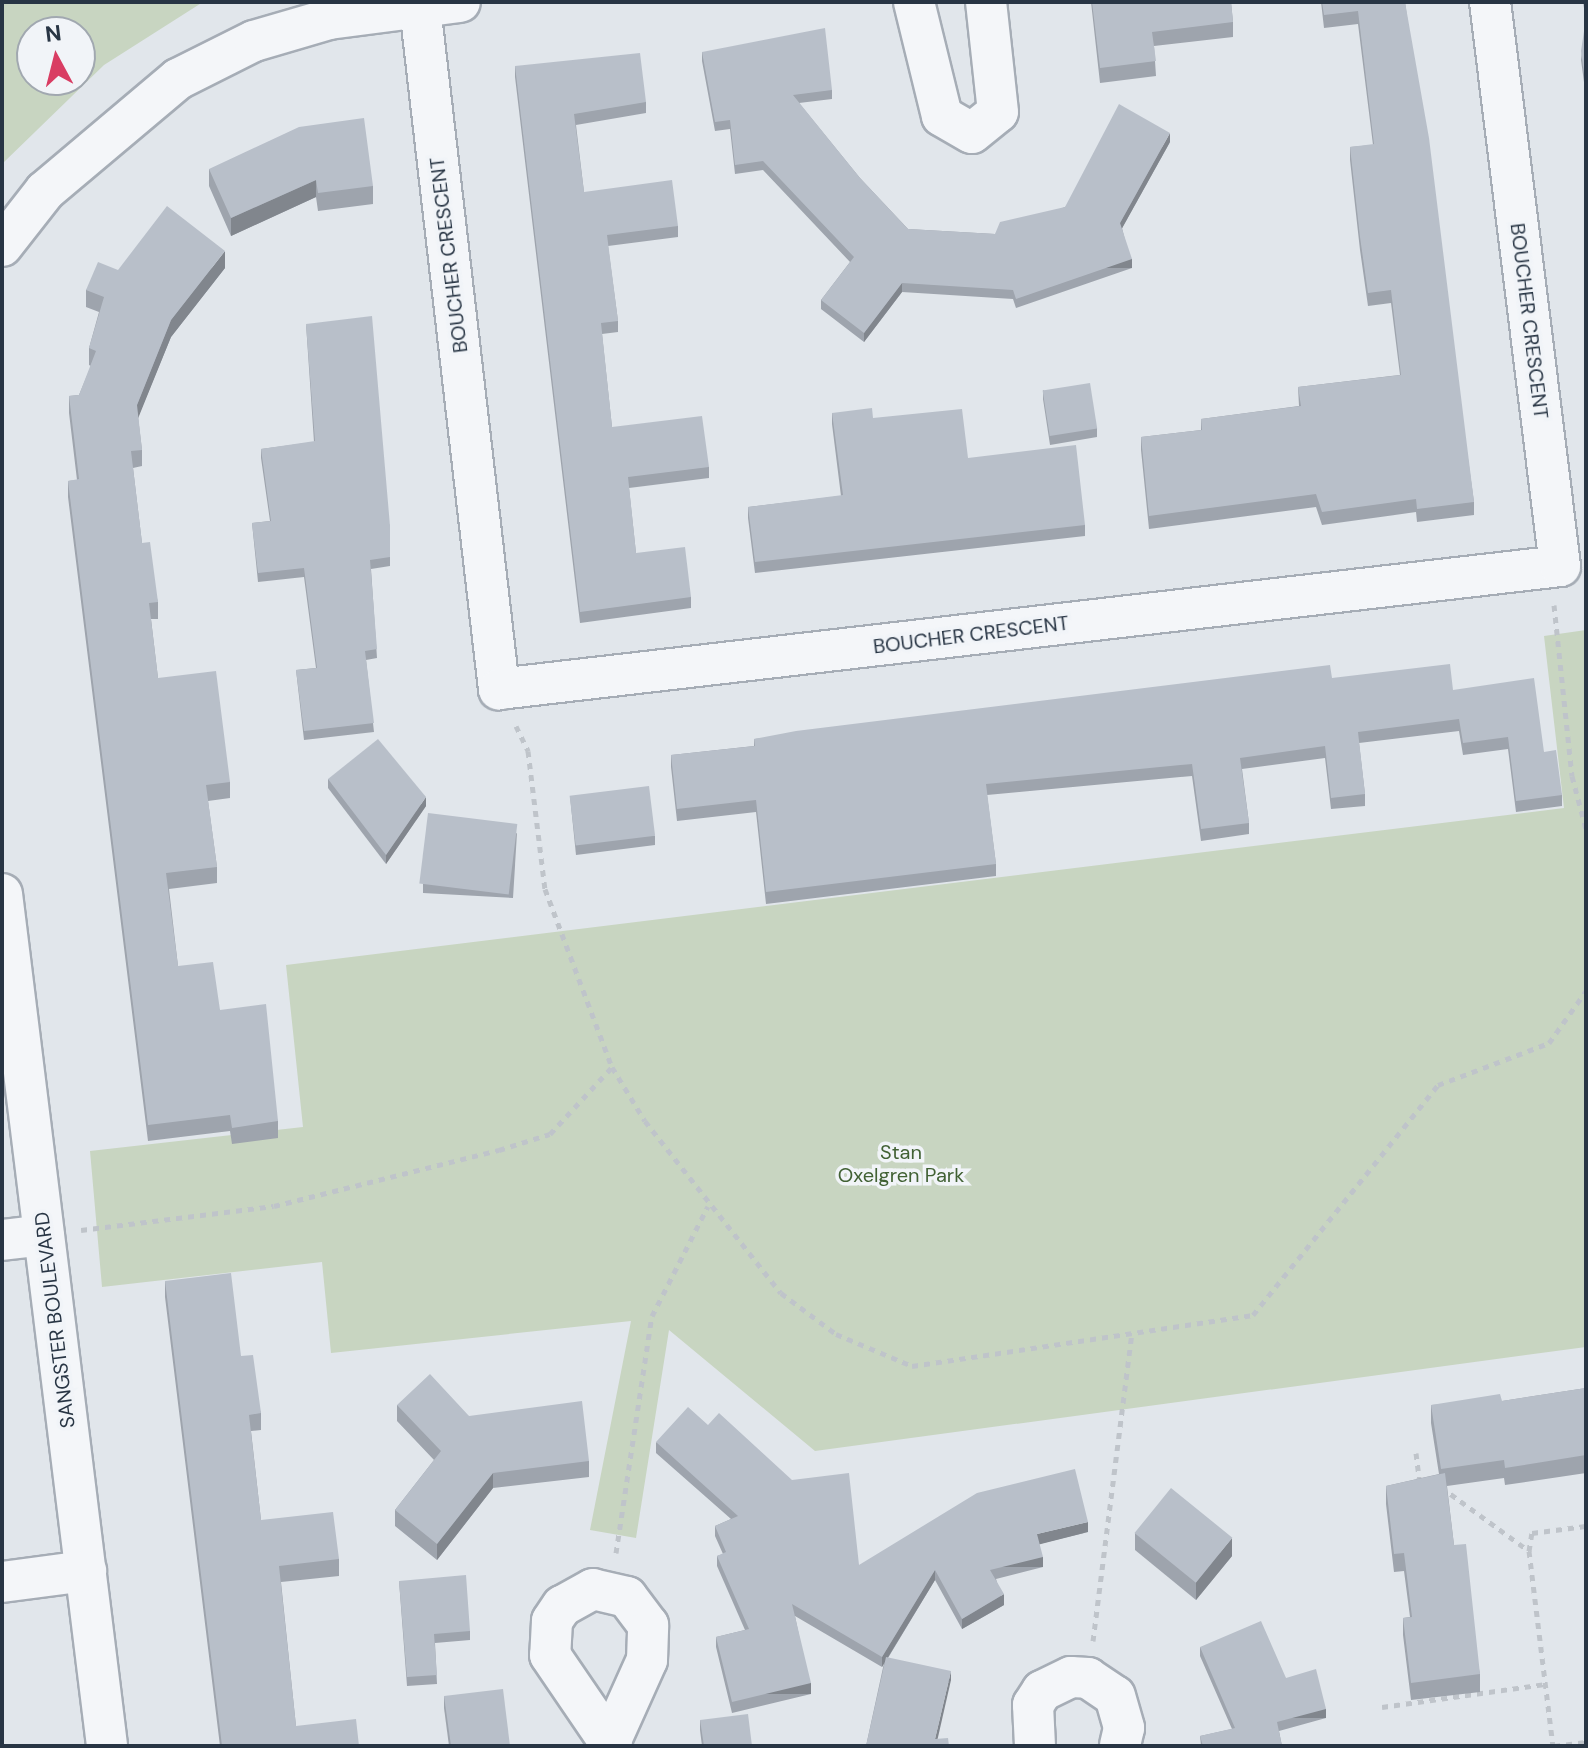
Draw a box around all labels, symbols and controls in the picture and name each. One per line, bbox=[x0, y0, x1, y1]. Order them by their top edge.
north arrow bbox=[16, 16, 96, 96]
text: N bbox=[44, 18, 63, 49]
street label: BOUCHER CRESCENT bbox=[425, 156, 473, 354]
street label: BOUCHER CRESCENT bbox=[1505, 222, 1553, 420]
street label: BOUCHER CRESCENT bbox=[872, 611, 1070, 659]
park label: Stan Oxelgren Park bbox=[838, 1141, 964, 1188]
street label: SANGSTER BOULEVARD bbox=[30, 1211, 80, 1429]

